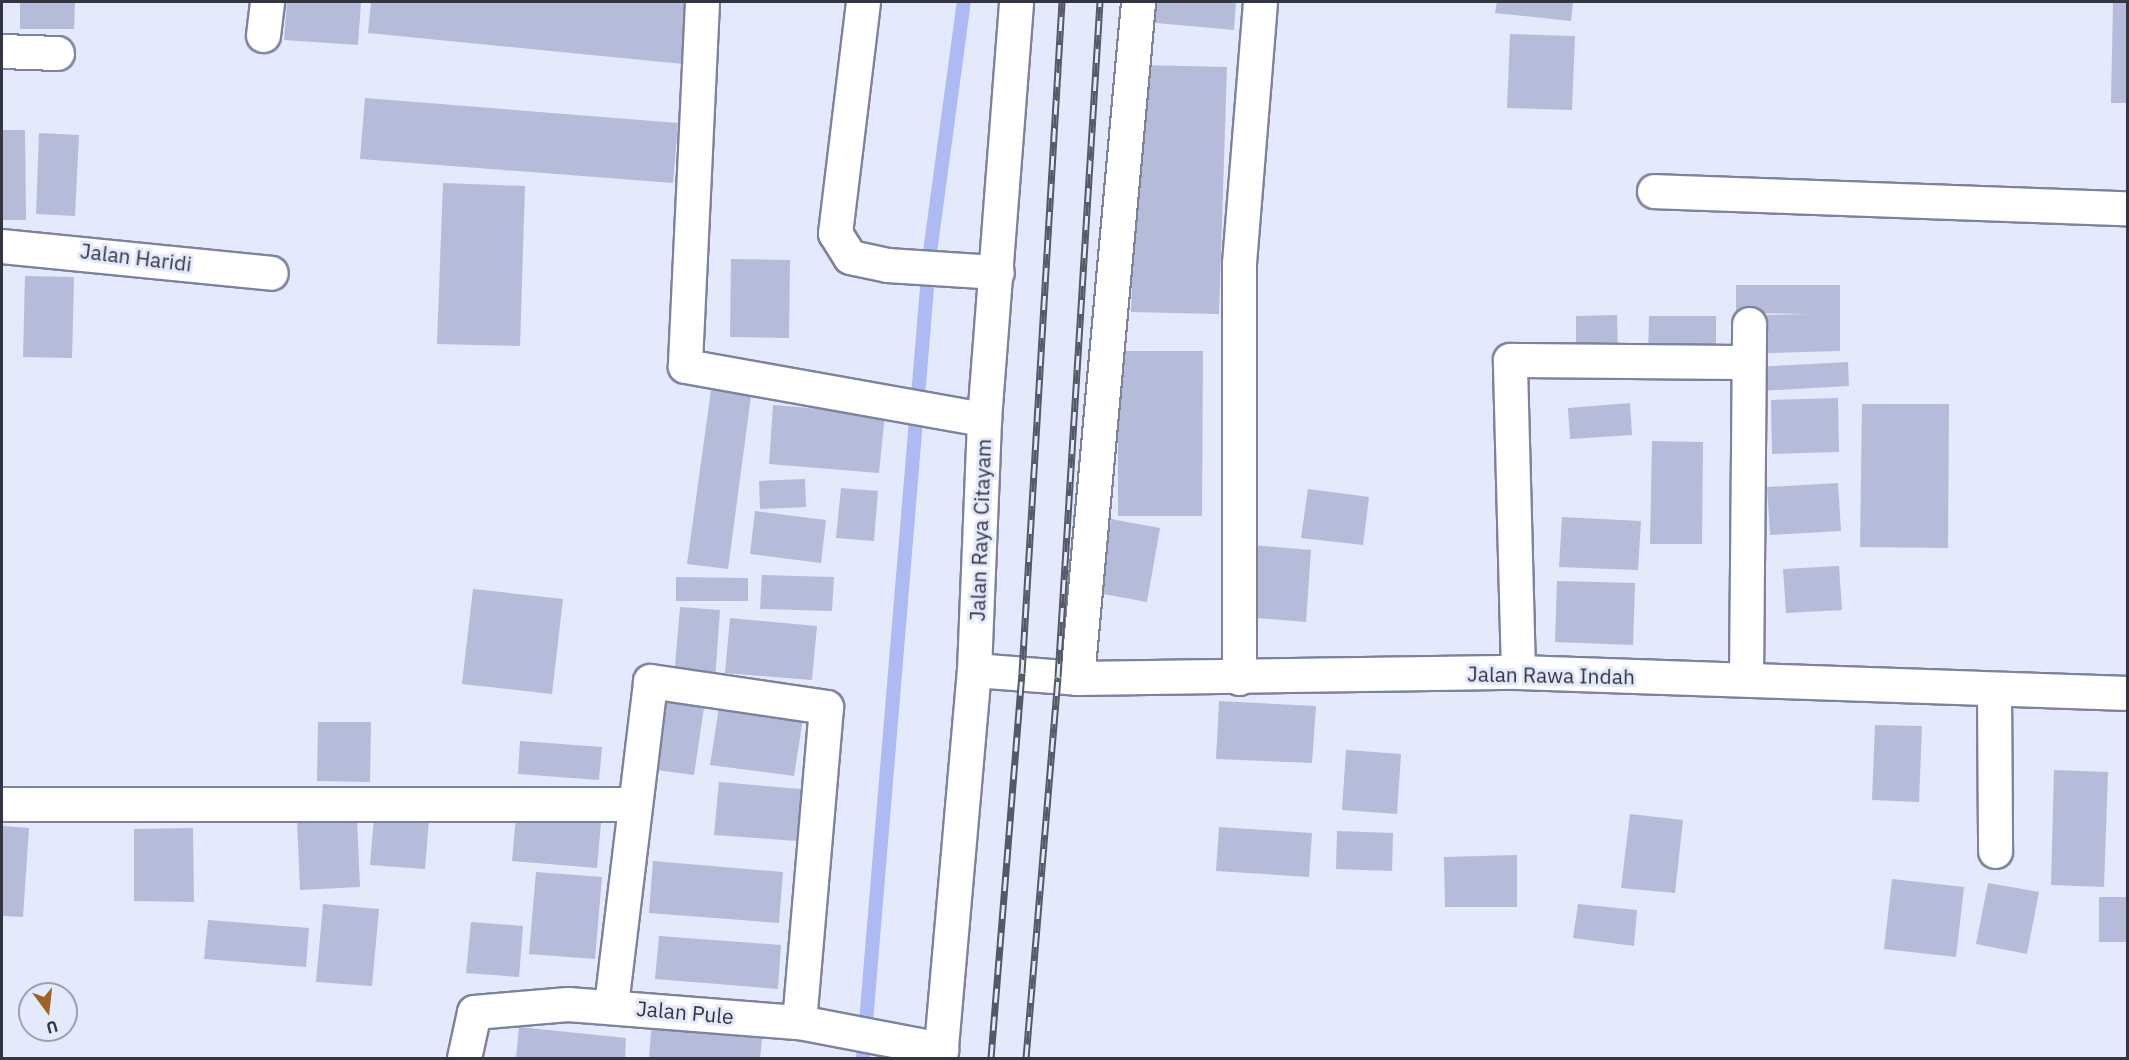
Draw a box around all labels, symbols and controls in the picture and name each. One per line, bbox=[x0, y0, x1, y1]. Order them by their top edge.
street label: Jalan Haridi bbox=[79, 238, 193, 276]
street label: Jalan Raya Citayam bbox=[964, 438, 996, 622]
street label: Jalan Rawa Indah bbox=[1467, 661, 1635, 689]
north arrow bbox=[18, 982, 78, 1042]
street label: Jalan Pule bbox=[635, 995, 735, 1029]
text: U bbox=[44, 1016, 60, 1039]

